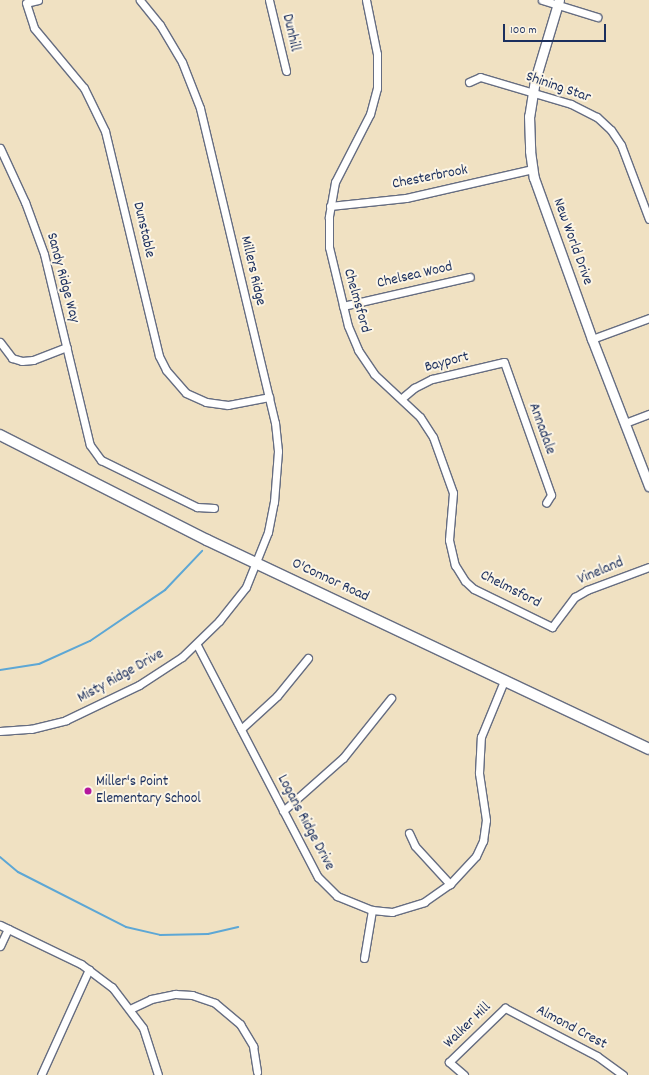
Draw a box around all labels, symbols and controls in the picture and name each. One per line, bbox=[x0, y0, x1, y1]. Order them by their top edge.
street label: Dunhill bbox=[277, 13, 303, 53]
scale bar bbox=[505, 16, 608, 42]
text: 100 m bbox=[510, 22, 537, 39]
street label: Shining Star bbox=[523, 68, 593, 108]
street label: Chesterbrook bbox=[391, 162, 469, 194]
street label: New World Drive bbox=[548, 196, 596, 288]
street label: Dunstable bbox=[128, 200, 158, 260]
street label: Sandy Ridge Way bbox=[41, 231, 83, 325]
street label: Millers Ridge bbox=[235, 234, 269, 308]
street label: Chelsea Wood bbox=[376, 259, 454, 293]
street label: Chelmsford bbox=[338, 267, 374, 335]
street label: Bayport bbox=[423, 348, 471, 378]
street label: Annadale bbox=[523, 401, 559, 457]
street label: Vineland bbox=[575, 554, 627, 590]
street label: O'Connor Road bbox=[288, 555, 372, 607]
street label: Chelmsford bbox=[477, 567, 543, 613]
street label: Misty Ridge Drive bbox=[75, 646, 167, 708]
street label: Logans Ridge Drive bbox=[272, 772, 338, 874]
place label: Miller's Point Elementary School bbox=[96, 773, 201, 808]
marker: Miller's Point Elementary School bbox=[83, 786, 93, 796]
street label: Walker Hill bbox=[441, 999, 495, 1053]
street label: Almond Crest bbox=[533, 1002, 609, 1054]

